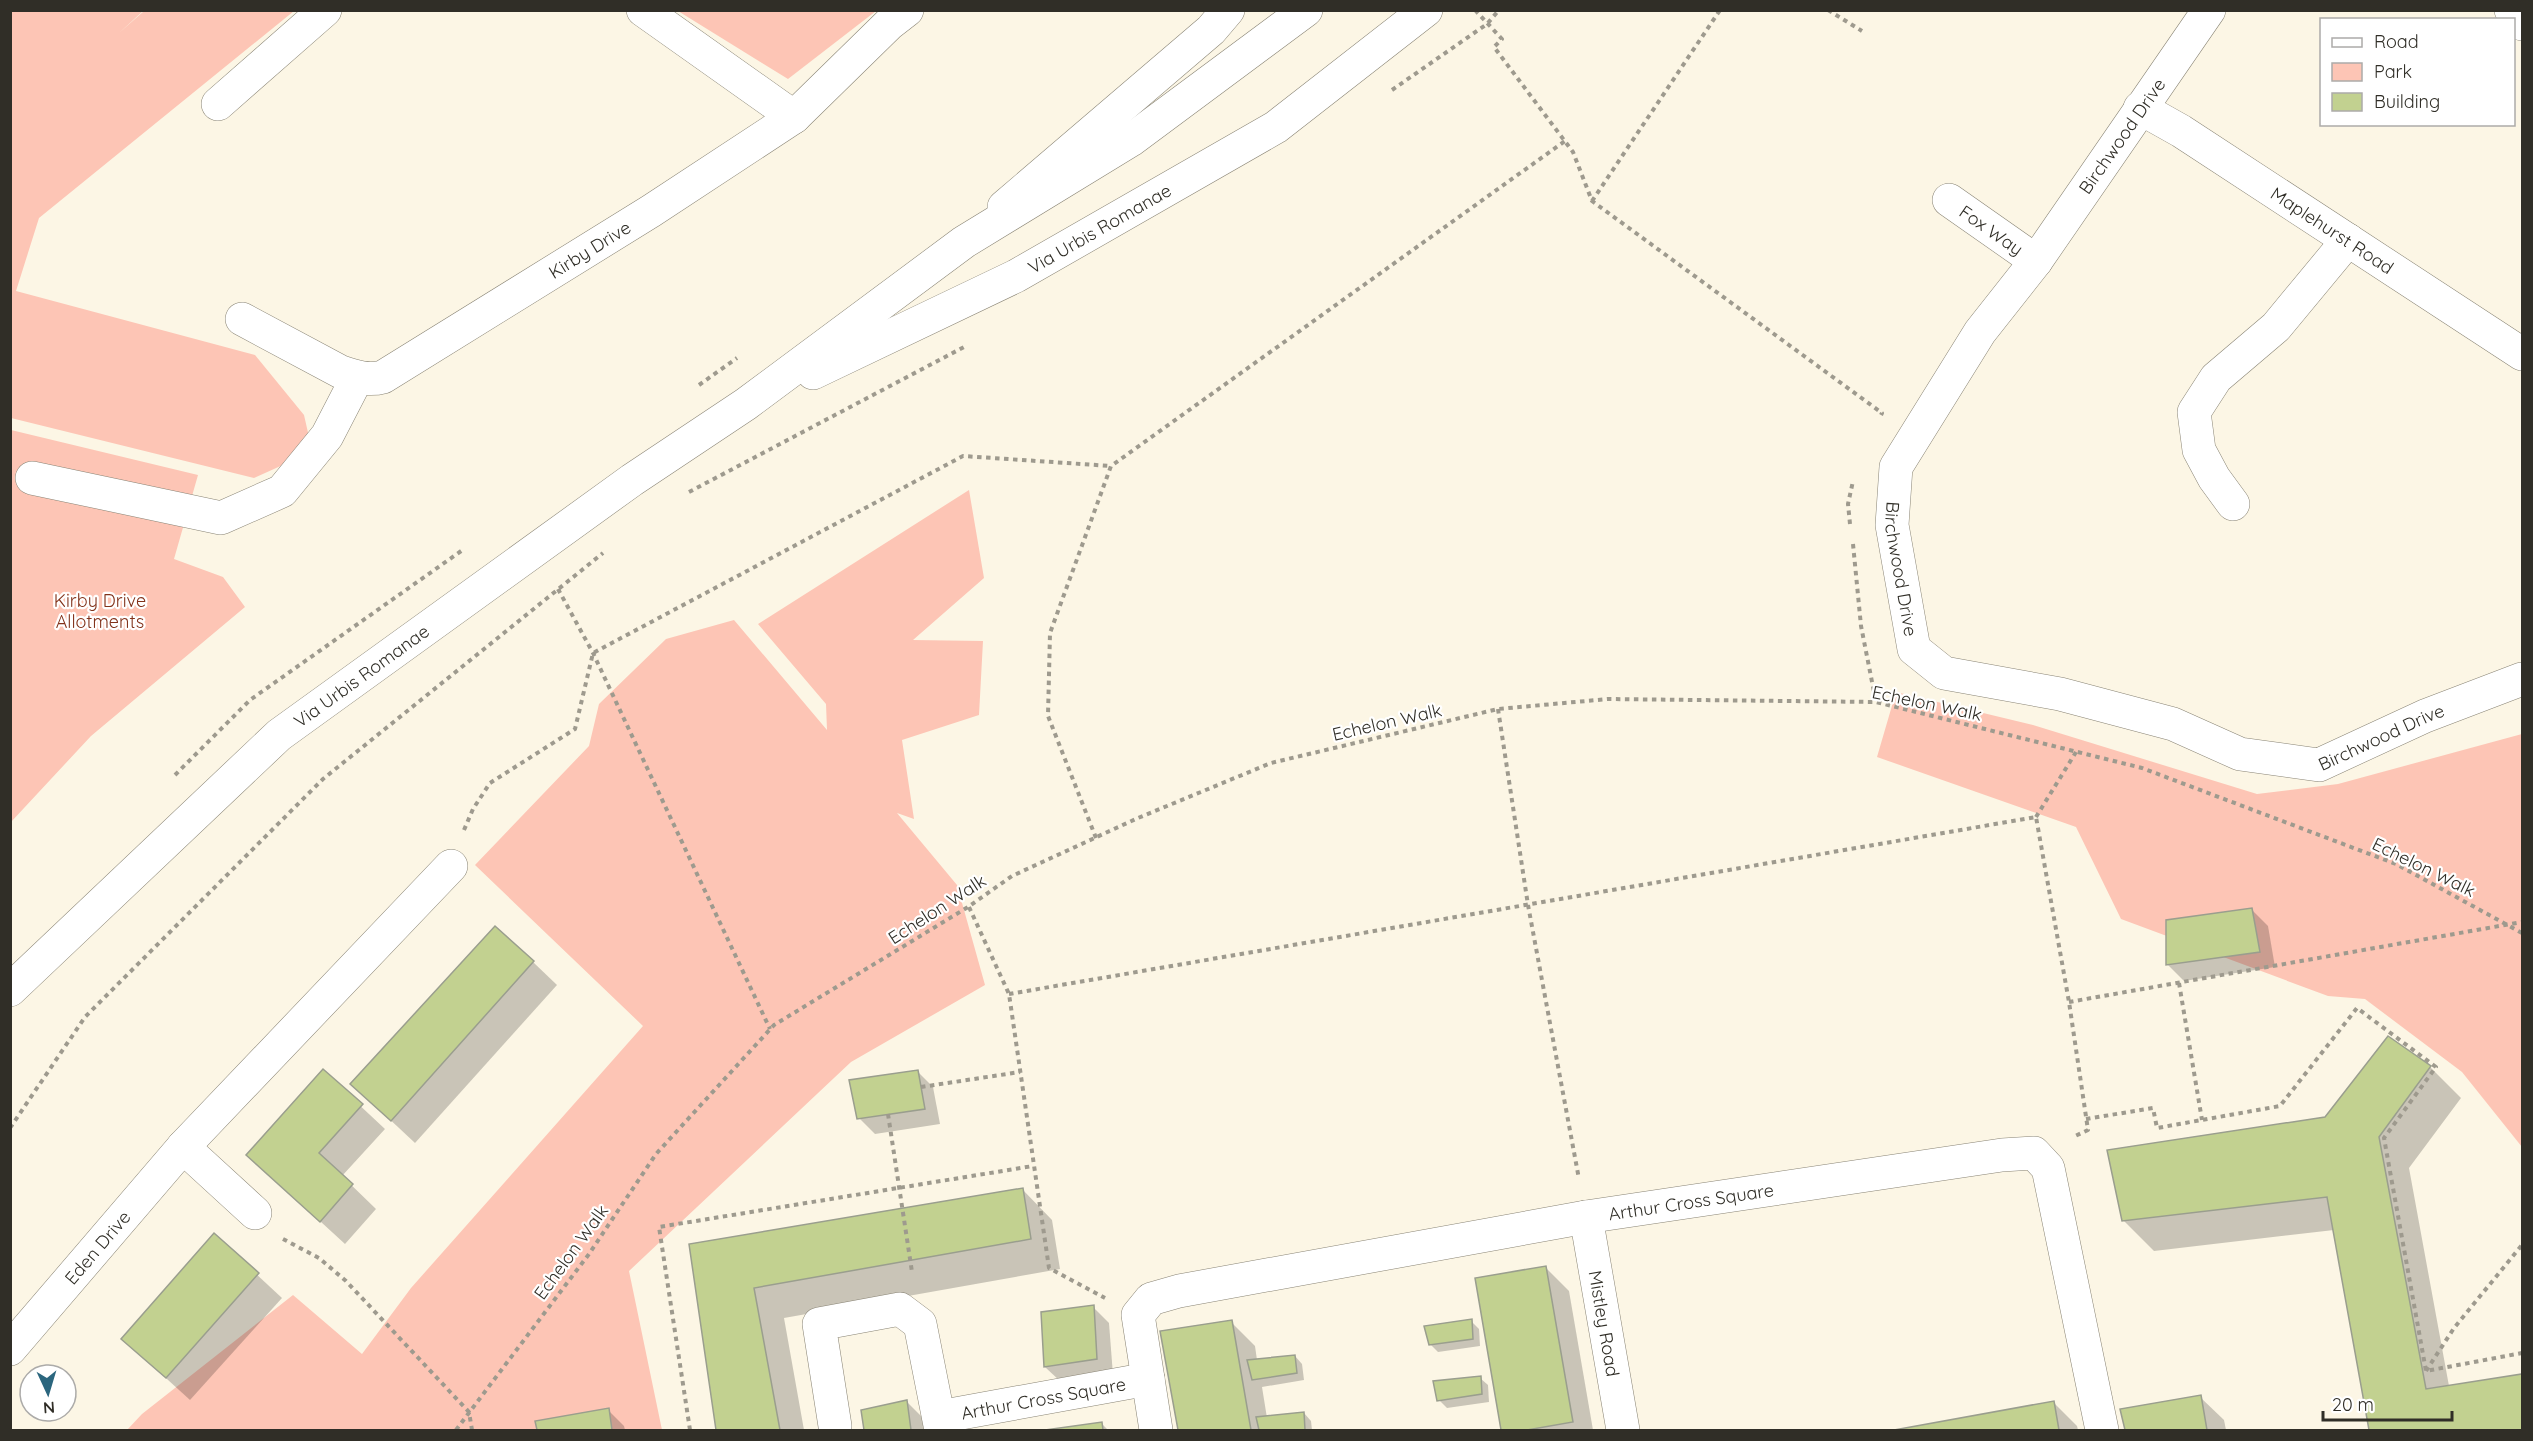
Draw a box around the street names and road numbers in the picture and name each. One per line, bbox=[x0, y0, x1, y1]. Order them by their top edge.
street label: Birchwood Drive bbox=[2074, 74, 2170, 198]
street label: Via Urbis Romanae bbox=[1024, 178, 1175, 278]
street label: Maplehurst Road bbox=[2267, 181, 2398, 279]
street label: Fox Way bbox=[1955, 200, 2028, 260]
street label: Kirby Drive bbox=[544, 215, 635, 283]
street label: Birchwood Drive bbox=[1880, 501, 1923, 638]
street label: Via Urbis Romanae bbox=[289, 619, 433, 732]
street label: Echelon Walk bbox=[1870, 680, 1984, 726]
street label: Echelon Walk bbox=[1330, 698, 1444, 746]
street label: Birchwood Drive bbox=[2314, 698, 2447, 775]
street label: Echelon Walk bbox=[2369, 832, 2479, 902]
street label: Echelon Walk bbox=[884, 869, 990, 949]
street label: Arthur Cross Square bbox=[1607, 1178, 1775, 1225]
street label: Echelon Walk bbox=[529, 1200, 613, 1304]
street label: Eden Drive bbox=[59, 1206, 135, 1289]
street label: Mistley Road bbox=[1584, 1269, 1625, 1378]
street label: Arthur Cross Square bbox=[959, 1372, 1128, 1424]

